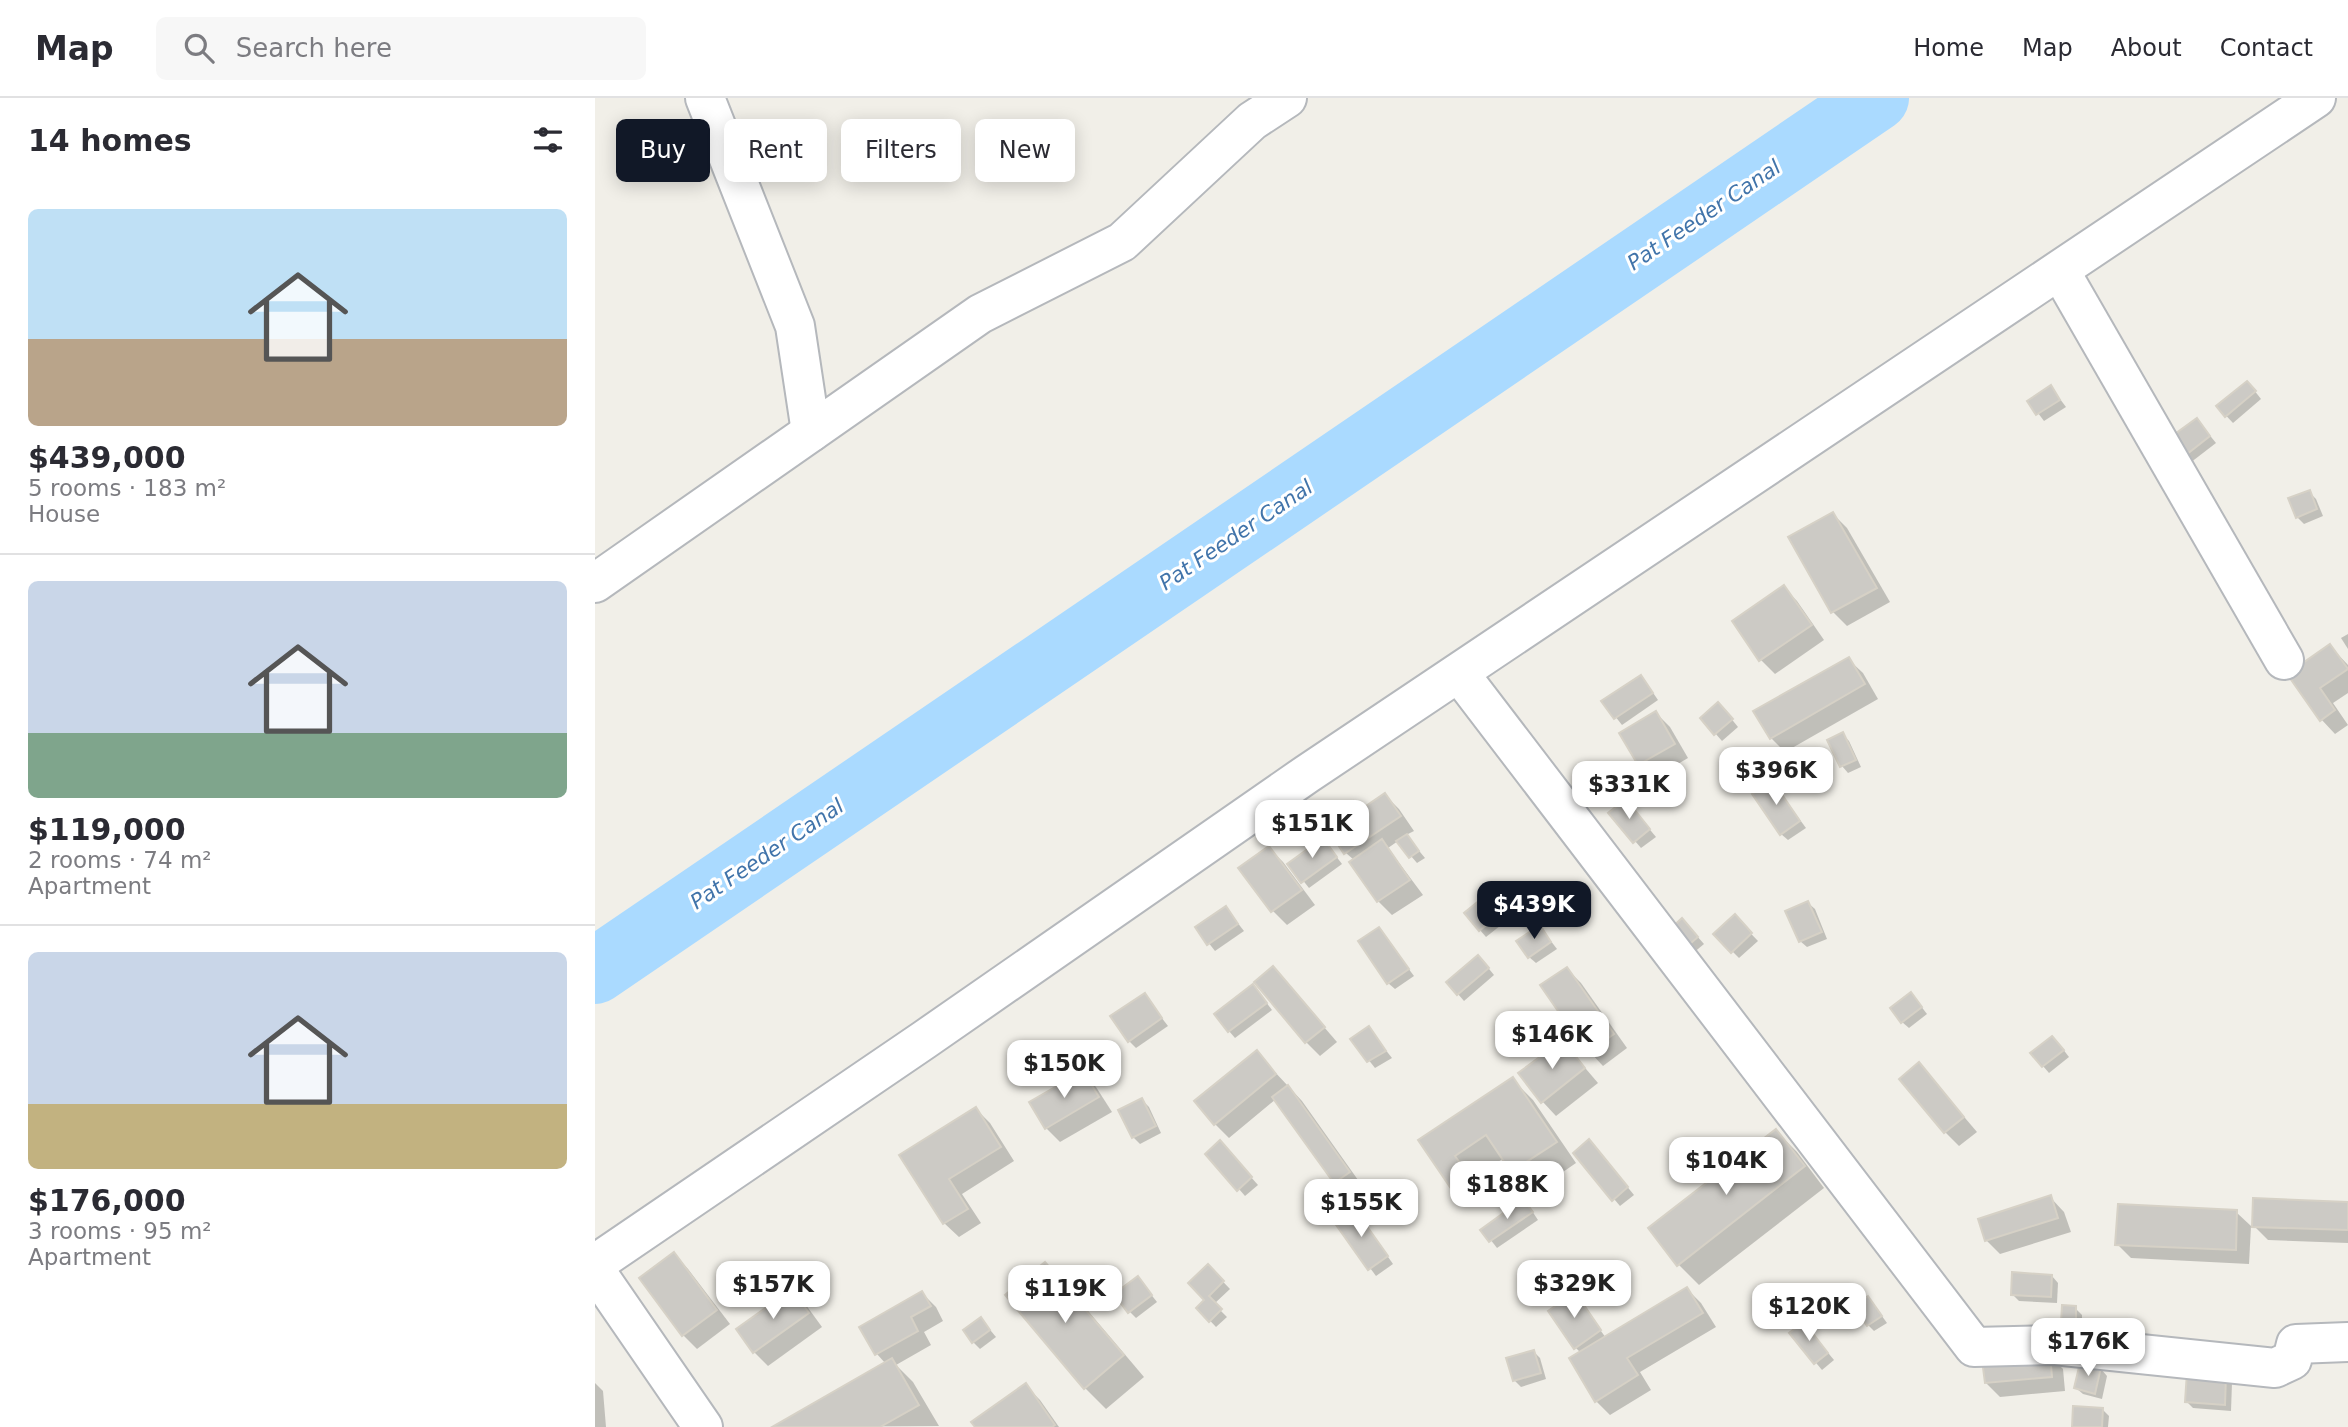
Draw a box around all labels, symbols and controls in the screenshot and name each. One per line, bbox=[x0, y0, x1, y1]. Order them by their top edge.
search box bbox=[156, 17, 646, 80]
text: Map bbox=[35, 29, 114, 68]
icon: search bbox=[180, 29, 218, 67]
text: Search here bbox=[236, 33, 392, 63]
text: Home bbox=[1913, 34, 1984, 62]
text: Map bbox=[2022, 34, 2073, 62]
text: About bbox=[2111, 34, 2182, 62]
text: Contact bbox=[2220, 34, 2313, 62]
chip: Buy bbox=[616, 119, 710, 182]
chip: Rent bbox=[724, 119, 827, 182]
chip: Filters bbox=[841, 119, 961, 182]
chip: New bbox=[975, 119, 1075, 182]
icon: filters bbox=[529, 121, 567, 159]
text: 14 homes bbox=[28, 123, 192, 158]
water label: Pat Feeder Canal bbox=[1623, 155, 1785, 275]
icon: home bbox=[235, 254, 361, 380]
text: $439,000 bbox=[28, 440, 186, 475]
text: 5 rooms · 183 m² bbox=[28, 475, 226, 501]
water label: Pat Feeder Canal bbox=[1155, 475, 1317, 595]
text: House bbox=[28, 501, 100, 527]
icon: home bbox=[235, 626, 361, 752]
pin: $396K bbox=[1727, 748, 1825, 807]
text: $396K bbox=[1735, 757, 1817, 783]
pin: $331K bbox=[1580, 762, 1678, 821]
text: $331K bbox=[1588, 771, 1670, 797]
water label: Pat Feeder Canal bbox=[686, 794, 848, 914]
pin: $151K bbox=[1263, 800, 1361, 860]
text: $151K bbox=[1271, 810, 1353, 836]
text: $119,000 bbox=[28, 812, 186, 847]
text: 2 rooms · 74 m² bbox=[28, 847, 212, 873]
text: Apartment bbox=[28, 873, 151, 899]
pin: $439K bbox=[1485, 882, 1583, 941]
text: $439K bbox=[1493, 891, 1575, 917]
icon: home bbox=[235, 997, 361, 1123]
pin: $146K bbox=[1503, 1012, 1601, 1071]
text: $146K bbox=[1511, 1021, 1593, 1047]
pin: $150K bbox=[1015, 1040, 1113, 1100]
text: $150K bbox=[1023, 1050, 1105, 1076]
pin: $104K bbox=[1677, 1138, 1775, 1197]
text: $104K bbox=[1685, 1147, 1767, 1173]
pin: $188K bbox=[1458, 1162, 1556, 1221]
text: $188K bbox=[1466, 1171, 1548, 1197]
pin: $155K bbox=[1312, 1180, 1410, 1239]
text: $176,000 bbox=[28, 1183, 186, 1218]
text: $155K bbox=[1320, 1189, 1402, 1215]
text: 3 rooms · 95 m² bbox=[28, 1218, 212, 1244]
text: Apartment bbox=[28, 1244, 151, 1270]
pin: $329K bbox=[1525, 1260, 1623, 1320]
pin: $157K bbox=[724, 1262, 822, 1321]
pin: $119K bbox=[1016, 1266, 1114, 1325]
text: $329K bbox=[1533, 1270, 1615, 1296]
text: $157K bbox=[732, 1271, 814, 1297]
text: $119K bbox=[1024, 1275, 1106, 1301]
pin: $120K bbox=[1760, 1284, 1858, 1343]
text: $120K bbox=[1768, 1293, 1850, 1319]
pin: $176K bbox=[2039, 1318, 2137, 1378]
text: $176K bbox=[2047, 1328, 2129, 1354]

